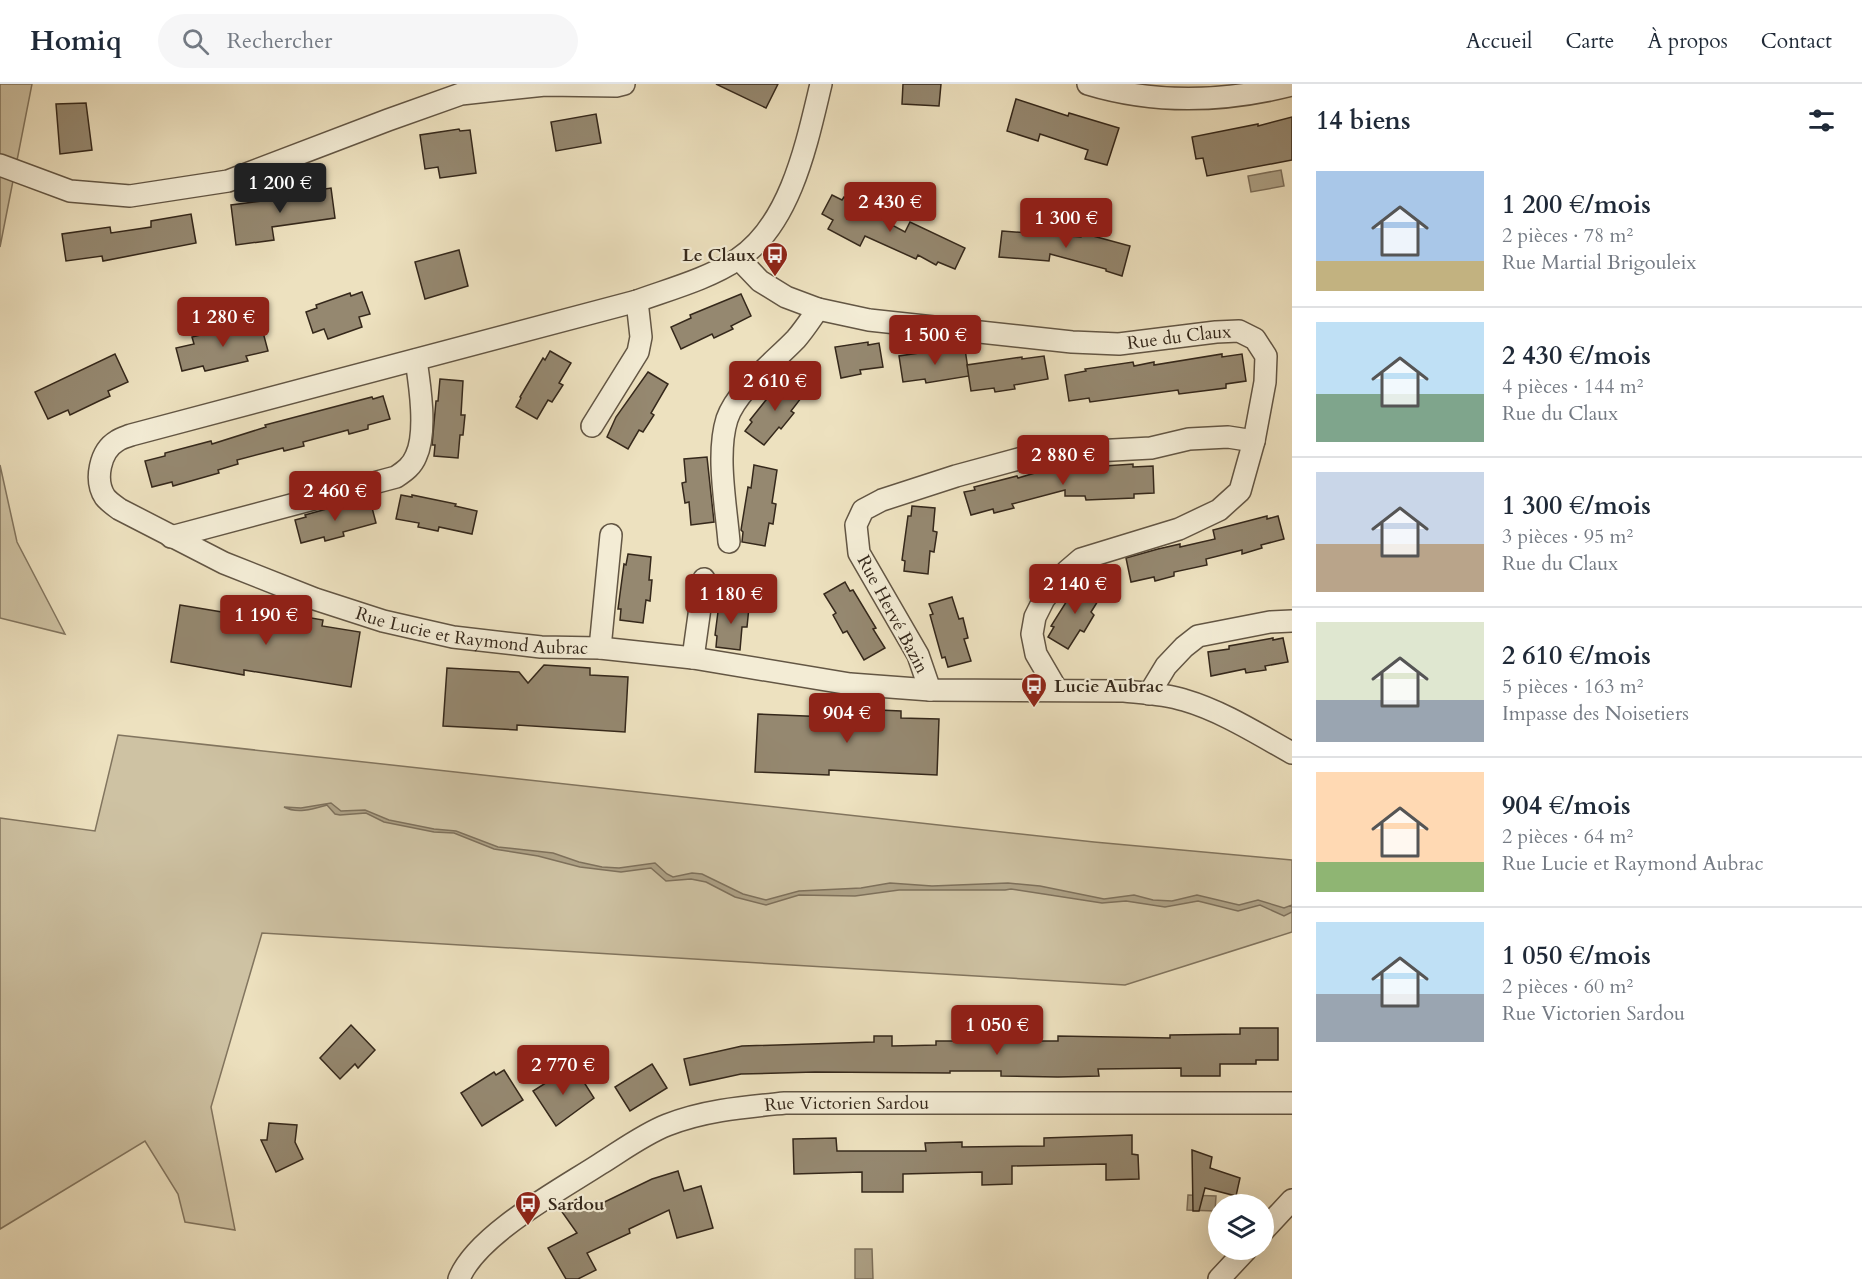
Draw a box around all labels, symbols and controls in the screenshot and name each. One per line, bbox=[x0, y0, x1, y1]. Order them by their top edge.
search box bbox=[158, 14, 578, 68]
text: Homiq bbox=[30, 22, 122, 60]
icon: search bbox=[179, 25, 212, 58]
text: Rechercher bbox=[227, 26, 332, 56]
text: Accueil bbox=[1466, 27, 1532, 56]
text: Carte bbox=[1565, 27, 1614, 56]
text: À propos bbox=[1647, 27, 1728, 56]
text: Contact bbox=[1761, 27, 1832, 56]
text: 14 biens bbox=[1316, 103, 1411, 138]
icon: filters bbox=[1805, 104, 1838, 137]
pin: 1 200 € bbox=[225, 163, 335, 214]
text: 1 200 € bbox=[248, 169, 312, 196]
pin: 2 430 € bbox=[835, 182, 945, 233]
text: 1 200 €/mois bbox=[1502, 187, 1651, 222]
text: 2 430 € bbox=[858, 188, 922, 215]
icon: home bbox=[1364, 195, 1436, 267]
pin: 1 300 € bbox=[1011, 198, 1121, 249]
text: 1 300 € bbox=[1034, 204, 1098, 231]
text: 2 pièces · 78 m² bbox=[1502, 222, 1633, 249]
bus stop icon: Le Claux bbox=[760, 240, 790, 278]
place label: Le Claux bbox=[682, 243, 756, 268]
text: Rue Martial Brigouleix bbox=[1502, 249, 1696, 276]
pin: 1 280 € bbox=[168, 297, 278, 348]
text: 1 280 € bbox=[191, 303, 255, 330]
pin: 1 500 € bbox=[880, 315, 990, 366]
street label: Rue du Claux bbox=[1126, 319, 1232, 356]
text: 1 500 € bbox=[903, 321, 967, 348]
text: 2 430 €/mois bbox=[1502, 338, 1651, 373]
icon: home bbox=[1364, 346, 1436, 418]
pin: 2 610 € bbox=[720, 361, 830, 412]
text: 2 610 € bbox=[743, 367, 807, 394]
text: 4 pièces · 144 m² bbox=[1502, 373, 1643, 400]
text: Rue du Claux bbox=[1502, 400, 1618, 427]
pin: 2 880 € bbox=[1008, 435, 1118, 486]
text: 2 880 € bbox=[1031, 441, 1095, 468]
pin: 2 460 € bbox=[280, 471, 390, 522]
text: 2 460 € bbox=[303, 477, 367, 504]
text: 1 300 €/mois bbox=[1502, 488, 1651, 523]
icon: home bbox=[1364, 496, 1436, 568]
text: 3 pièces · 95 m² bbox=[1502, 523, 1633, 550]
text: Rue du Claux bbox=[1502, 550, 1618, 577]
street label: Rue Hervé Bazin bbox=[851, 551, 935, 678]
pin: 2 140 € bbox=[1020, 564, 1130, 615]
text: 2 140 € bbox=[1043, 570, 1107, 597]
pin: 1 180 € bbox=[676, 574, 786, 625]
text: 1 180 € bbox=[699, 580, 763, 607]
pin: 1 190 € bbox=[211, 595, 321, 646]
text: 1 190 € bbox=[234, 601, 298, 628]
street label: Rue Lucie et Raymond Aubrac bbox=[352, 601, 588, 661]
text: 2 610 €/mois bbox=[1502, 638, 1651, 673]
icon: home bbox=[1364, 646, 1436, 718]
bus stop icon: Lucie Aubrac bbox=[1019, 671, 1049, 709]
text: 5 pièces · 163 m² bbox=[1502, 673, 1643, 700]
place label: Lucie Aubrac bbox=[1054, 674, 1164, 699]
pin: 904 € bbox=[805, 693, 889, 744]
text: 904 € bbox=[823, 699, 871, 726]
text: Impasse des Noisetiers bbox=[1502, 700, 1689, 727]
text: 904 €/mois bbox=[1502, 788, 1631, 823]
icon: home bbox=[1364, 796, 1436, 868]
text: 2 pièces · 64 m² bbox=[1502, 823, 1633, 850]
text: Rue Lucie et Raymond Aubrac bbox=[1502, 850, 1764, 877]
text: 1 050 €/mois bbox=[1502, 938, 1651, 973]
icon: home bbox=[1364, 946, 1436, 1018]
text: 2 pièces · 60 m² bbox=[1502, 973, 1633, 1000]
text: Rue Victorien Sardou bbox=[1502, 1000, 1685, 1027]
pin: 1 050 € bbox=[942, 1005, 1052, 1056]
text: 1 050 € bbox=[965, 1011, 1029, 1038]
pin: 2 770 € bbox=[508, 1045, 618, 1096]
text: 2 770 € bbox=[531, 1051, 595, 1078]
street label: Rue Victorien Sardou bbox=[763, 1091, 929, 1118]
bus stop icon: Sardou bbox=[513, 1189, 543, 1227]
place label: Sardou bbox=[548, 1192, 605, 1217]
map controls bbox=[1208, 1194, 1274, 1260]
button: layers bbox=[1208, 1194, 1274, 1260]

